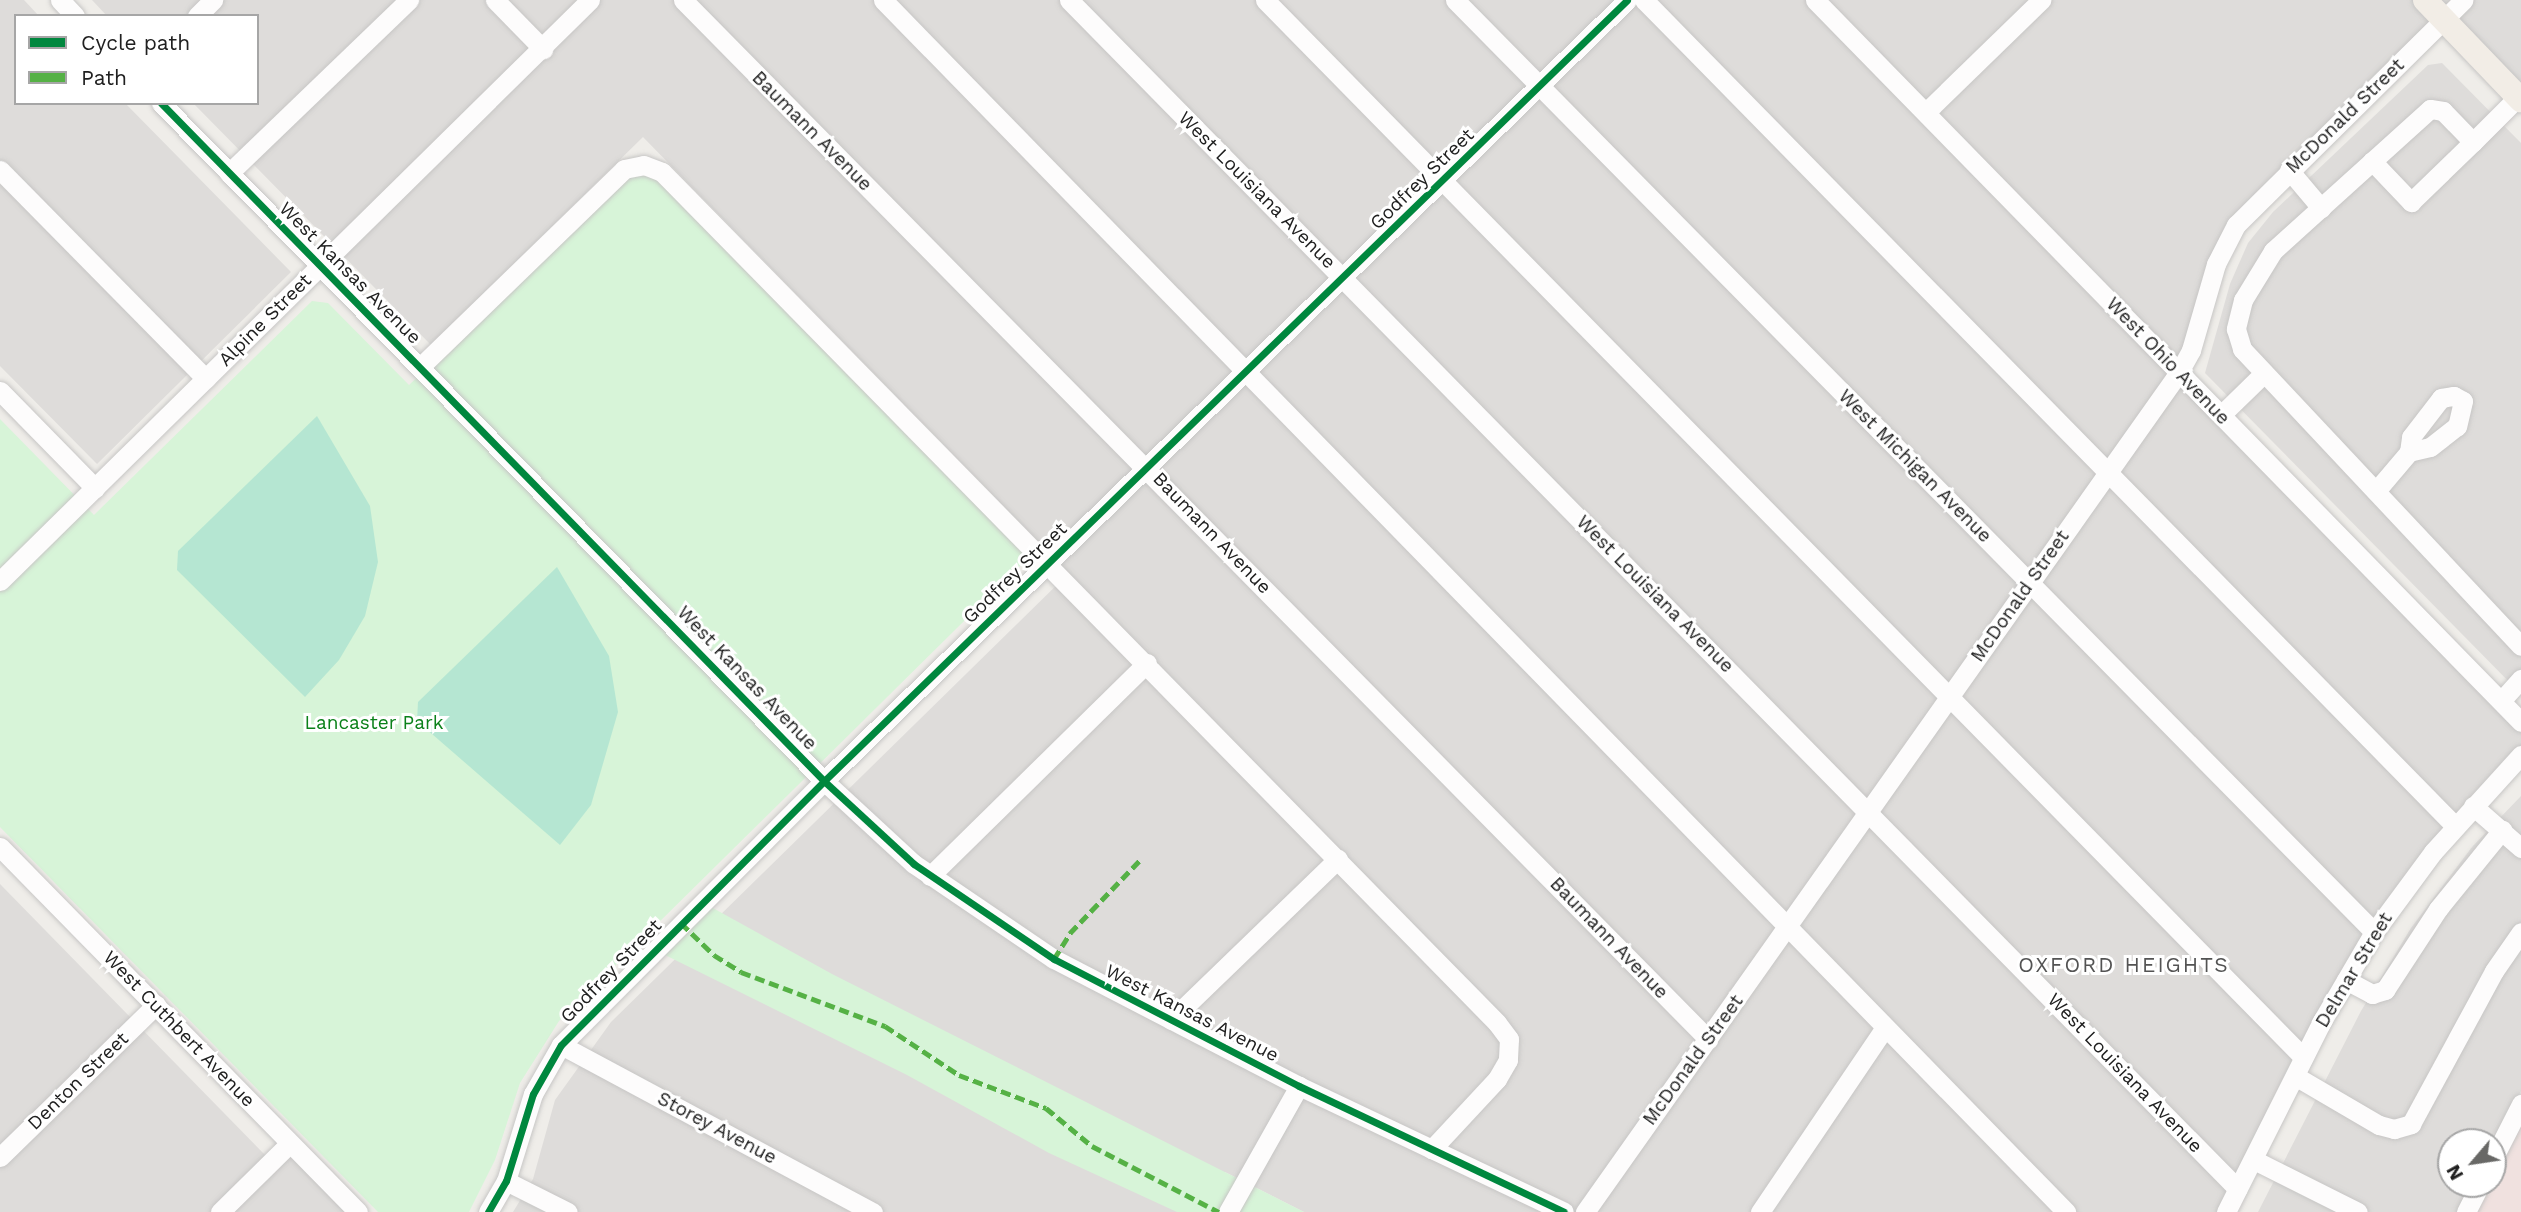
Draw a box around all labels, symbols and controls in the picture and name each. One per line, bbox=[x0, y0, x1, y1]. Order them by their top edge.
legend bbox=[14, 14, 259, 105]
text: Cycle path bbox=[81, 30, 190, 55]
street label: McDonald Street bbox=[2281, 54, 2409, 178]
text: Path bbox=[81, 65, 127, 90]
street label: Baumann Avenue bbox=[747, 66, 877, 196]
street label: West Louisiana Avenue bbox=[1173, 106, 1341, 274]
street label: Godfrey Street bbox=[1365, 124, 1479, 234]
street label: West Kansas Avenue bbox=[274, 197, 426, 349]
street label: Alpine Street bbox=[214, 269, 316, 371]
street label: West Ohio Avenue bbox=[2101, 292, 2235, 430]
street label: West Michigan Avenue bbox=[1833, 384, 1997, 548]
street label: Baumann Avenue bbox=[1148, 467, 1276, 599]
street label: West Louisiana Avenue bbox=[1571, 510, 1739, 678]
street label: Godfrey Street bbox=[958, 518, 1072, 628]
street label: McDonald Street bbox=[1966, 526, 2074, 666]
street label: West Kansas Avenue bbox=[672, 601, 822, 755]
park label: Lancaster Park bbox=[304, 712, 444, 734]
street label: Baumann Avenue bbox=[1545, 872, 1673, 1004]
street label: Delmar Street bbox=[2311, 908, 2397, 1032]
street label: Godfrey Street bbox=[556, 914, 666, 1028]
street label: West Cuthbert Avenue bbox=[98, 946, 260, 1112]
district label: OXFORD HEIGHTS bbox=[2020, 952, 2228, 978]
street label: West Kansas Avenue bbox=[1101, 959, 1283, 1067]
street label: West Louisiana Avenue bbox=[2042, 988, 2208, 1158]
street label: McDonald Street bbox=[1638, 990, 1748, 1130]
street label: Denton Street bbox=[23, 1027, 133, 1135]
street label: Storey Avenue bbox=[653, 1087, 781, 1169]
north arrow bbox=[2437, 1128, 2507, 1198]
text: N bbox=[2441, 1161, 2468, 1184]

